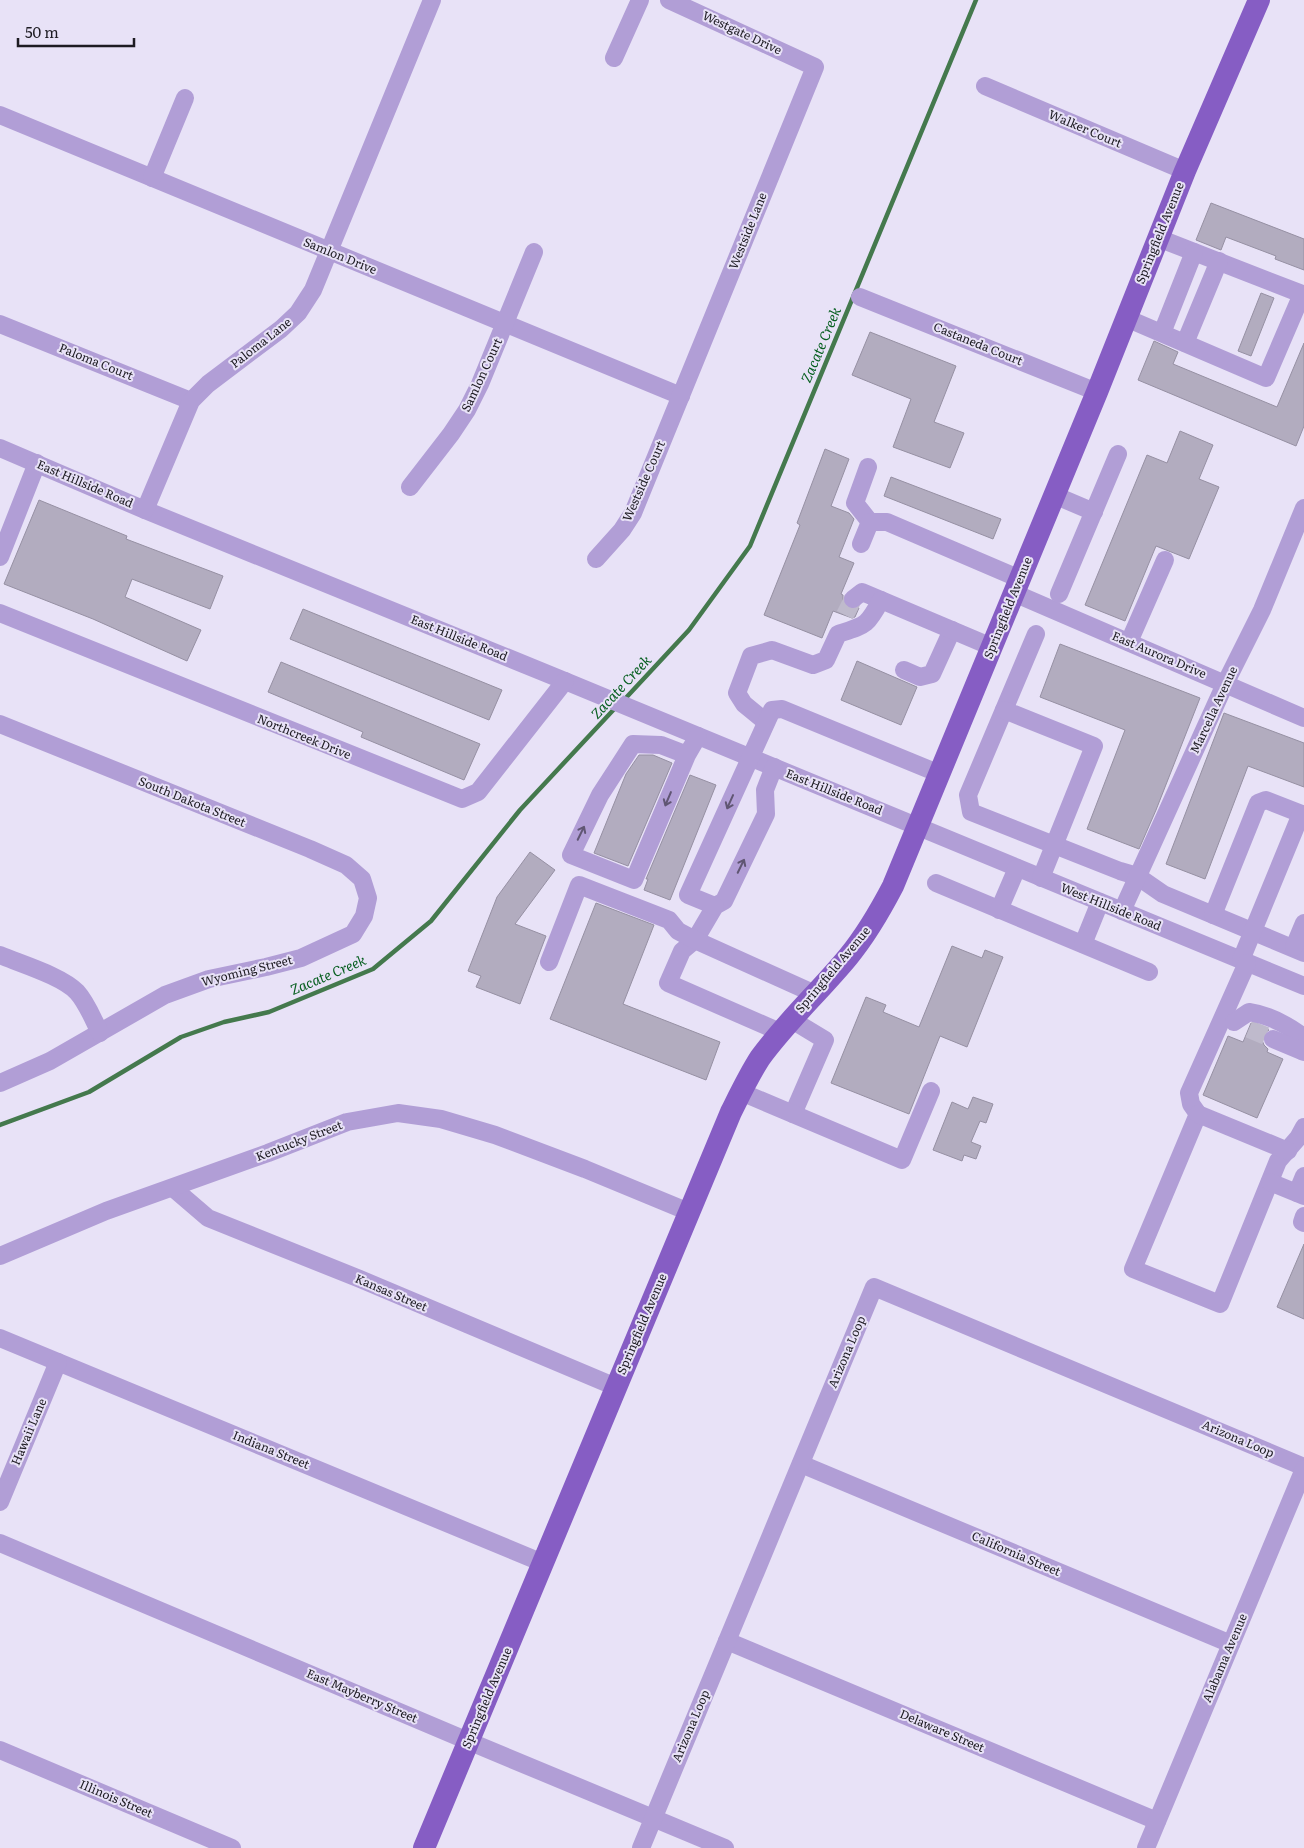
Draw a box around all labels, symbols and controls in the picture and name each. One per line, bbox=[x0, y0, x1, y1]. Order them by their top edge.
street label: Westgate Drive bbox=[700, 6, 785, 58]
scale bar bbox=[18, 15, 134, 47]
text: 50 m bbox=[25, 20, 59, 43]
street label: Walker Court bbox=[1046, 105, 1125, 152]
street label: Springfield Avenue bbox=[1130, 179, 1188, 286]
street label: Westside Lane bbox=[723, 190, 771, 272]
street label: Samlon Drive bbox=[301, 232, 380, 278]
water label: Zacate Creek bbox=[795, 303, 845, 386]
street label: Paloma Lane bbox=[226, 313, 295, 372]
street label: Castaneda Court bbox=[931, 317, 1026, 369]
street label: Samlon Court bbox=[456, 335, 506, 414]
street label: Paloma Court bbox=[57, 338, 136, 384]
street label: Westside Court bbox=[617, 437, 669, 524]
street label: East Hillside Road bbox=[34, 455, 137, 512]
street label: Springfield Avenue bbox=[978, 554, 1036, 661]
street label: East Hillside Road bbox=[408, 609, 511, 665]
street label: East Aurora Drive bbox=[1109, 626, 1209, 682]
water label: Zacate Creek bbox=[585, 650, 655, 723]
street label: Marcella Avenue bbox=[1185, 663, 1241, 756]
street label: Northcreek Drive bbox=[255, 709, 354, 763]
street label: East Hillside Road bbox=[783, 763, 886, 819]
street label: South Dakota Street bbox=[136, 771, 249, 831]
one-way arrow bbox=[663, 792, 672, 807]
one-way arrow bbox=[725, 794, 735, 809]
one-way arrow bbox=[577, 826, 587, 841]
one-way arrow bbox=[737, 859, 746, 874]
street label: West Hillside Road bbox=[1058, 878, 1165, 935]
street label: Springfield Avenue bbox=[791, 922, 874, 1017]
water label: Zacate Creek bbox=[287, 949, 369, 999]
street label: Wyoming Street bbox=[199, 950, 294, 990]
street label: Kentucky Street bbox=[253, 1115, 345, 1165]
street label: Kansas Street bbox=[352, 1269, 430, 1315]
street label: Springfield Avenue bbox=[612, 1270, 671, 1377]
street label: Arizona Loop bbox=[823, 1313, 869, 1390]
street label: Hawaii Lane bbox=[6, 1395, 50, 1468]
street label: Arizona Loop bbox=[1200, 1415, 1277, 1461]
street label: Indiana Street bbox=[230, 1425, 313, 1473]
street label: California Street bbox=[969, 1526, 1064, 1580]
street label: Alabama Avenue bbox=[1197, 1610, 1251, 1705]
street label: Springfield Avenue bbox=[457, 1644, 516, 1751]
street label: East Mayberry Street bbox=[304, 1664, 421, 1727]
street label: Arizona Loop bbox=[667, 1687, 713, 1764]
street label: Delaware Street bbox=[897, 1704, 988, 1756]
street label: Illinois Street bbox=[77, 1775, 156, 1822]

